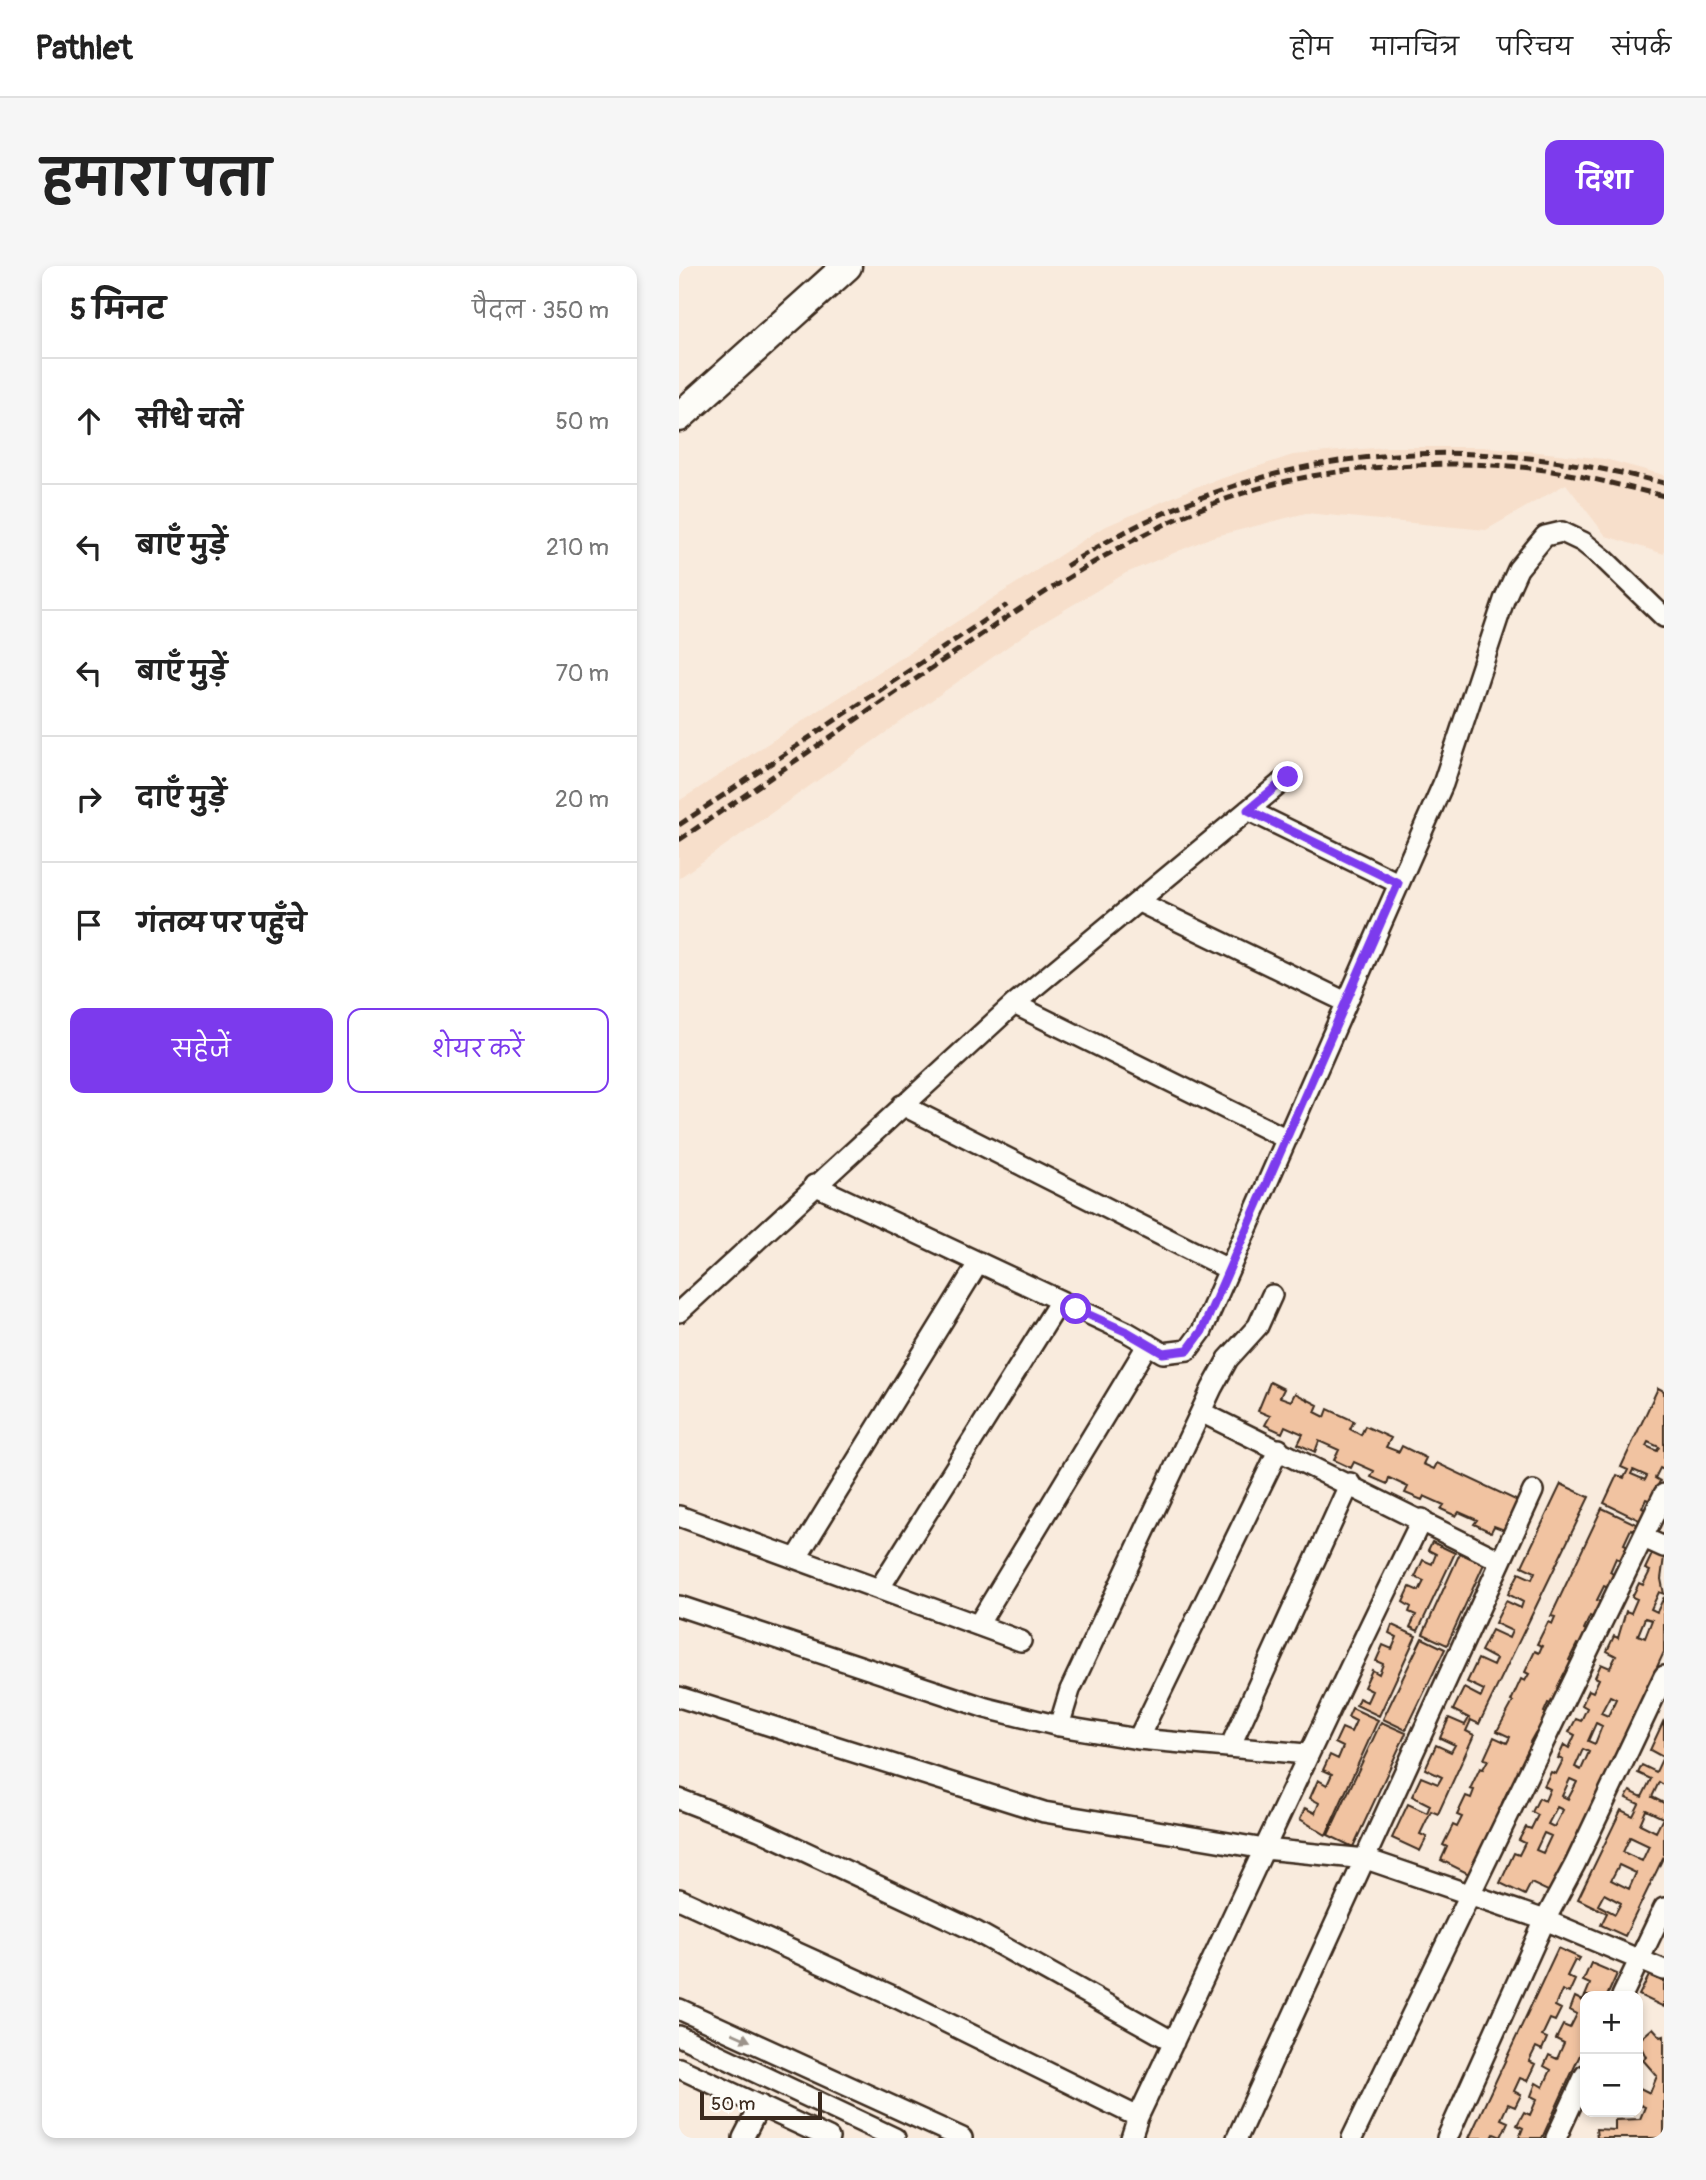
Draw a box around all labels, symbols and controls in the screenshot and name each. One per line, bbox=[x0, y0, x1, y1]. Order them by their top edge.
text: Pathlet bbox=[35, 28, 132, 69]
text: होम bbox=[1290, 33, 1333, 62]
text: मानचित्र bbox=[1371, 33, 1459, 62]
text: परिचय bbox=[1497, 33, 1573, 62]
text: संपर्क bbox=[1611, 33, 1671, 62]
button: दिशा bbox=[1545, 140, 1664, 225]
text: हमारा पता bbox=[42, 149, 270, 210]
text: 5 मिनट bbox=[70, 291, 166, 328]
text: पैदल · 350 m bbox=[472, 296, 609, 325]
icon: ahead bbox=[70, 402, 108, 440]
text: सीधे चलें bbox=[137, 404, 242, 436]
text: 50 m bbox=[555, 407, 609, 436]
icon: left bbox=[70, 528, 108, 566]
text: बाएँ मुड़ें bbox=[137, 530, 227, 562]
text: 210 m bbox=[546, 533, 609, 562]
icon: left bbox=[70, 654, 108, 692]
text: बाएँ मुड़ें bbox=[137, 656, 227, 688]
text: 70 m bbox=[556, 659, 609, 688]
route end bbox=[1272, 761, 1303, 792]
icon: right bbox=[70, 780, 108, 818]
text: दाएँ मुड़ें bbox=[137, 782, 226, 814]
text: 20 m bbox=[555, 785, 609, 814]
icon: arrive bbox=[70, 906, 108, 944]
text: गंतव्य पर पहुँचे bbox=[137, 908, 306, 940]
button: सहेजें bbox=[70, 1008, 333, 1093]
button: शेयर करें bbox=[347, 1008, 609, 1093]
route start bbox=[1060, 1293, 1091, 1324]
map controls bbox=[1580, 1991, 1643, 2117]
button: + bbox=[1580, 1991, 1643, 2054]
one-way arrow bbox=[731, 2031, 751, 2043]
button: − bbox=[1580, 2054, 1643, 2117]
scale bar bbox=[700, 2089, 823, 2121]
text: 50 m bbox=[711, 2092, 755, 2116]

